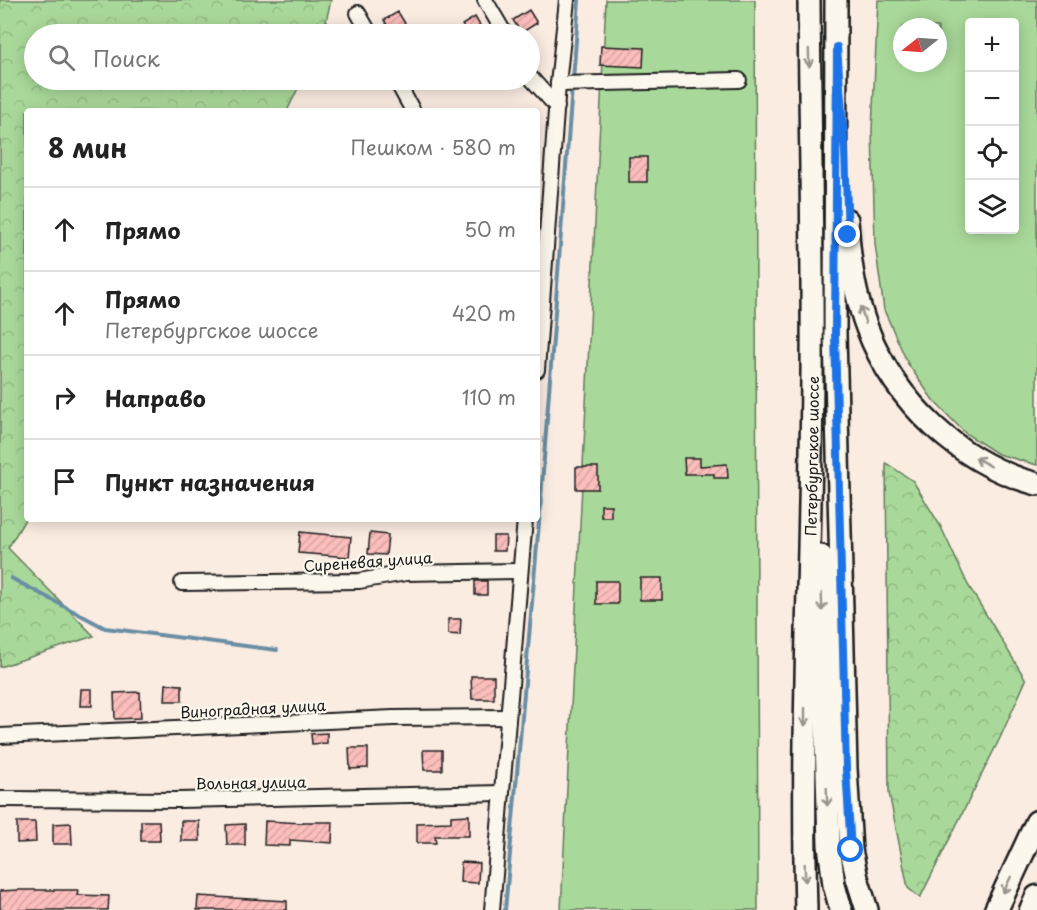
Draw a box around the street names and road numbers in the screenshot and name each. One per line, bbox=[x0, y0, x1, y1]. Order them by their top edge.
street label: Петербургское шоссе bbox=[798, 376, 823, 536]
street label: Сиреневая улица bbox=[303, 545, 434, 577]
street label: Виноградная улица bbox=[179, 693, 327, 723]
street label: Вольная улица bbox=[195, 770, 307, 794]

